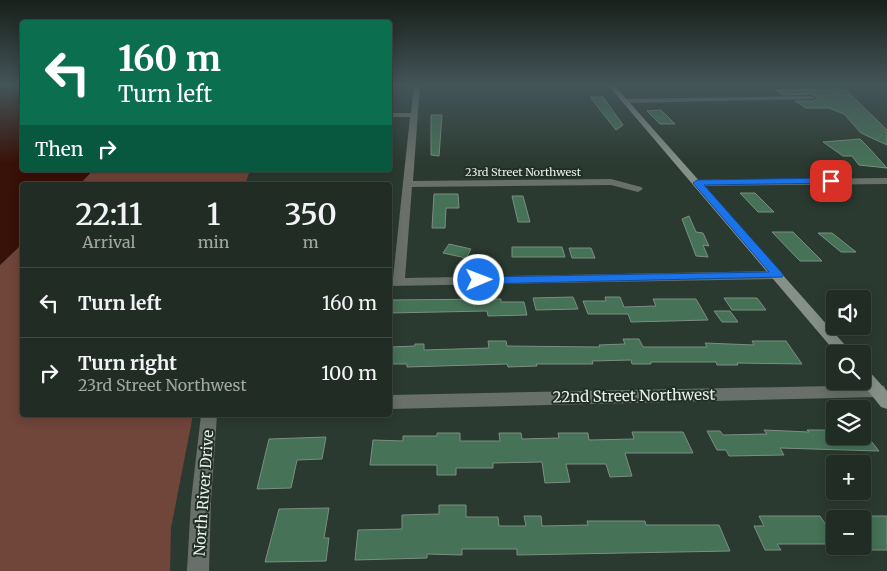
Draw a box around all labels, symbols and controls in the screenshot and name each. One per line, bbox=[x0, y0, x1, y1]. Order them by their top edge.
text: 160 m bbox=[118, 37, 221, 81]
icon: left bbox=[35, 40, 100, 105]
text: Turn left bbox=[118, 80, 212, 108]
icon: right bbox=[93, 135, 121, 163]
text: Then bbox=[35, 137, 83, 161]
pin bbox=[810, 160, 852, 202]
street label: 23rd Street Northwest bbox=[465, 165, 582, 179]
icon: arrive bbox=[817, 167, 845, 195]
text: 22:11 bbox=[75, 195, 143, 233]
text: 1 bbox=[207, 195, 220, 233]
text: 350 bbox=[285, 195, 337, 233]
text: Arrival bbox=[82, 232, 136, 252]
text: min bbox=[198, 232, 229, 252]
text: m bbox=[303, 232, 319, 252]
position arrow bbox=[452, 253, 504, 305]
icon: left bbox=[35, 289, 63, 317]
map controls bbox=[826, 290, 871, 555]
button: sound bbox=[826, 290, 871, 335]
text: Turn left bbox=[78, 291, 162, 315]
text: 160 m bbox=[322, 291, 377, 315]
button: search bbox=[826, 345, 871, 390]
text: Turn right bbox=[78, 351, 177, 375]
icon: right bbox=[35, 359, 63, 387]
text: 100 m bbox=[321, 361, 377, 385]
text: 23rd Street Northwest bbox=[78, 375, 247, 395]
street label: 22nd Street Northwest bbox=[553, 385, 716, 406]
button: layers bbox=[826, 400, 871, 445]
street label: North River Drive bbox=[190, 429, 217, 557]
button: + bbox=[826, 455, 871, 500]
button: − bbox=[826, 510, 871, 555]

